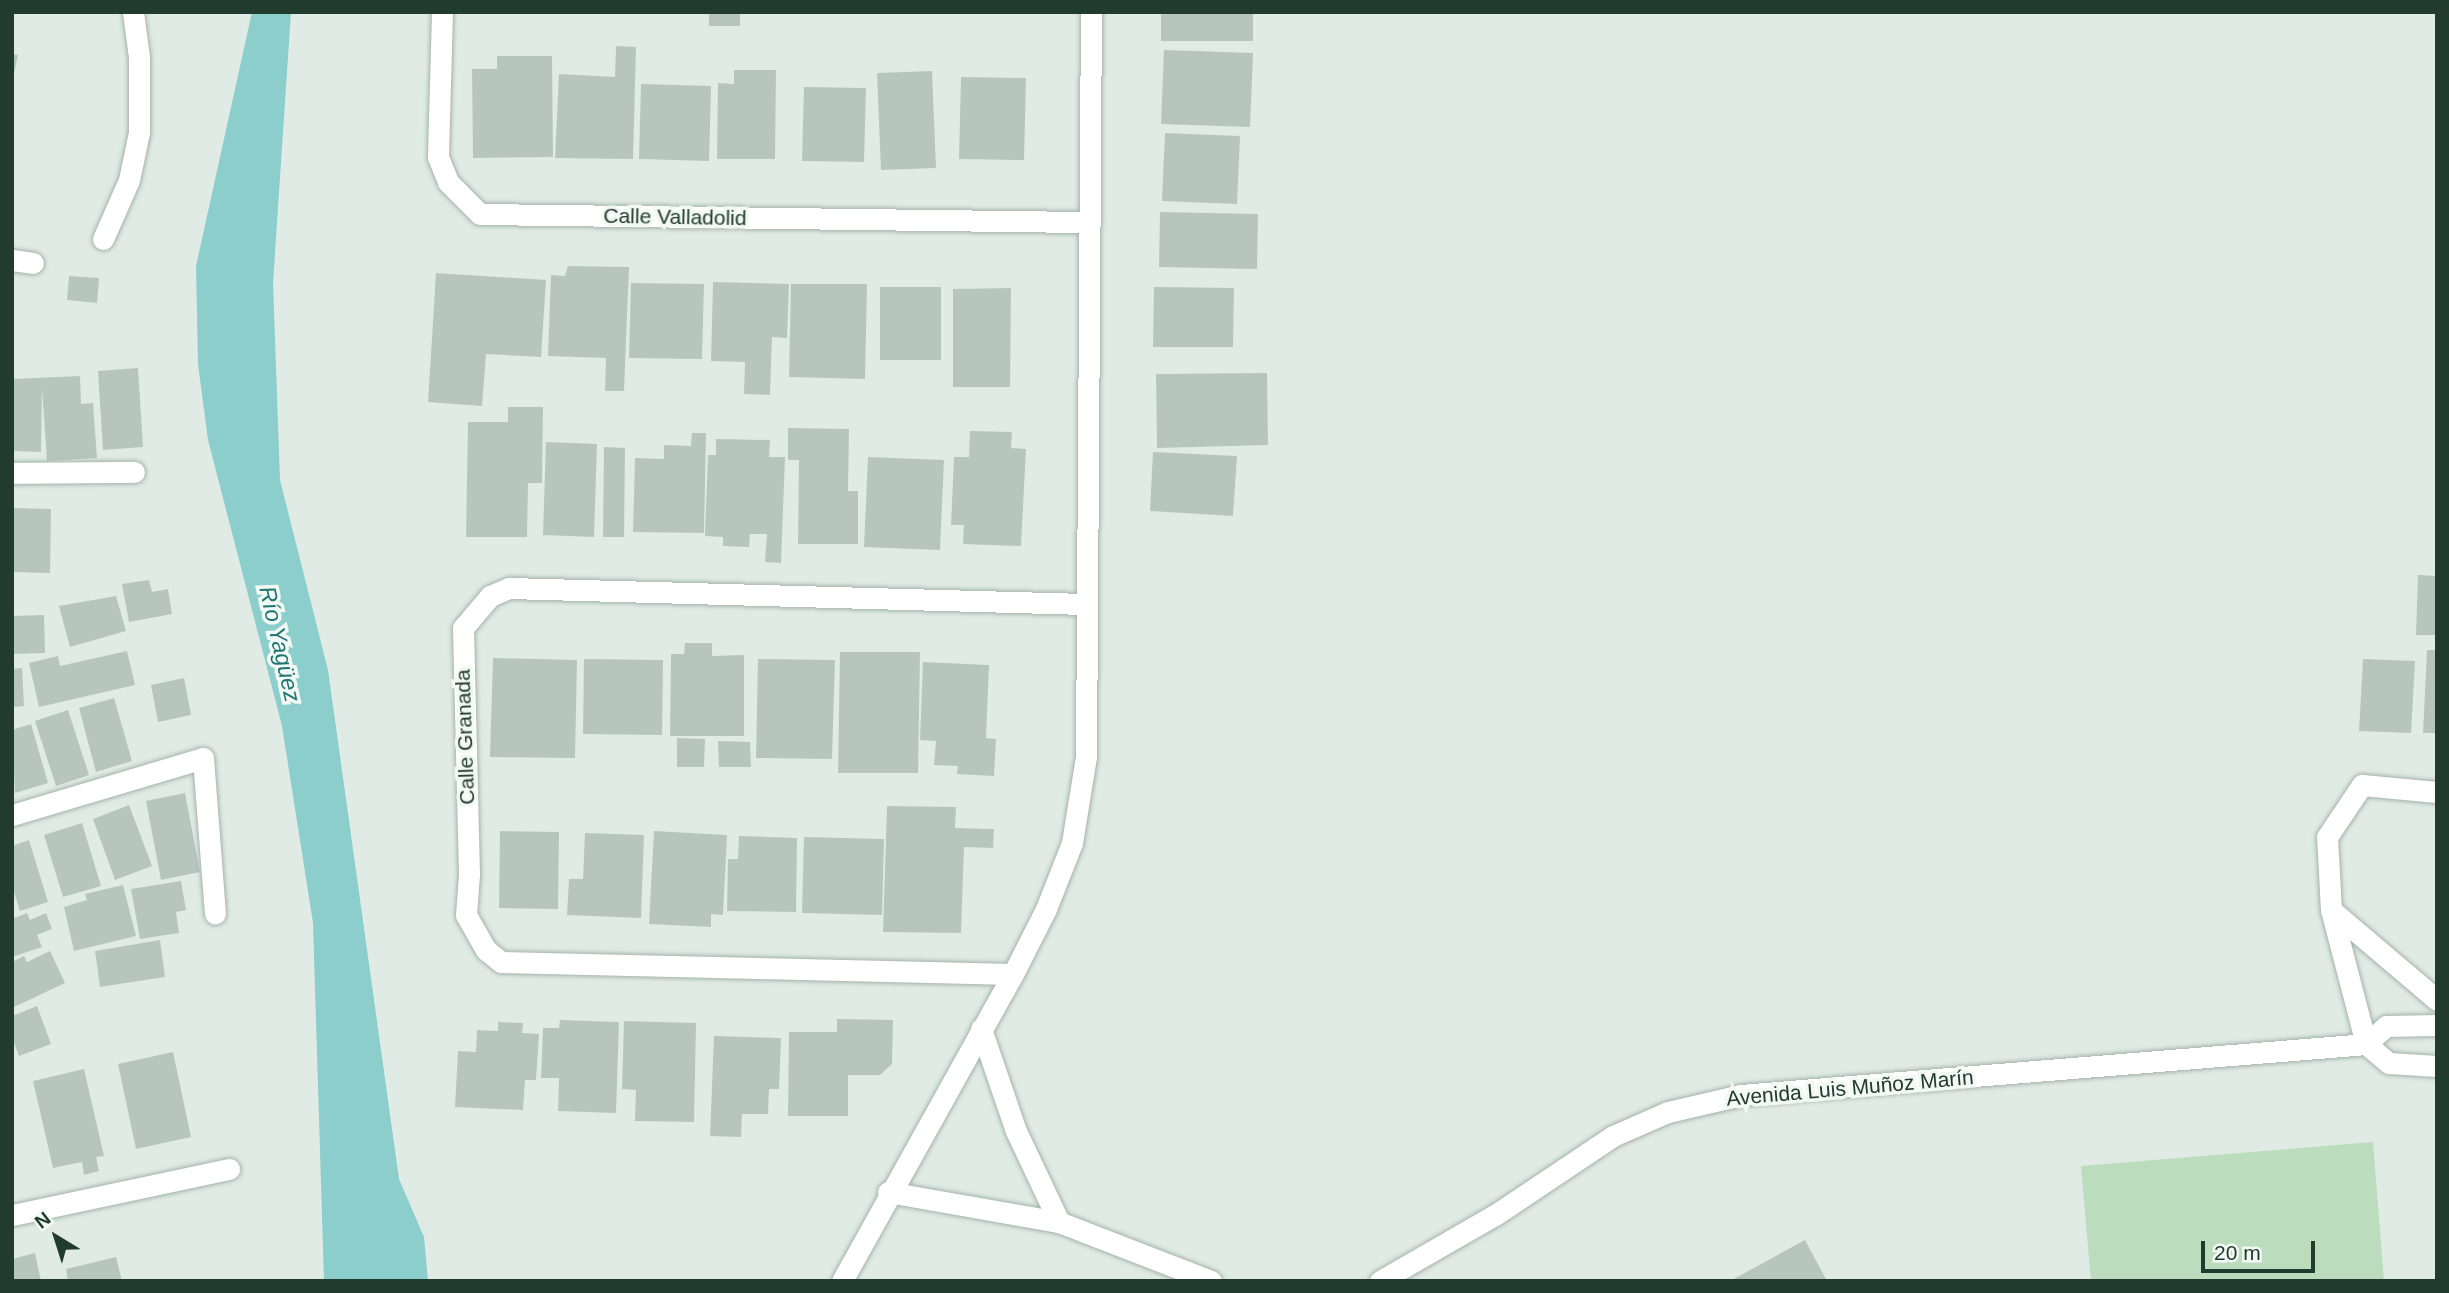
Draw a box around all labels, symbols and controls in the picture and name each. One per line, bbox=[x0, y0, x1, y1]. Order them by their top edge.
street label: Calle Valladolid bbox=[603, 203, 747, 231]
water label: Río Yagüez bbox=[253, 583, 307, 705]
street label: Calle Granada bbox=[450, 669, 480, 805]
street label: Avenida Luis Muñoz Marín bbox=[1725, 1065, 1975, 1111]
north arrow bbox=[21, 1202, 91, 1272]
text: N bbox=[31, 1208, 55, 1233]
scale bar bbox=[2204, 1226, 2318, 1270]
text: 20 m bbox=[2214, 1241, 2261, 1264]

